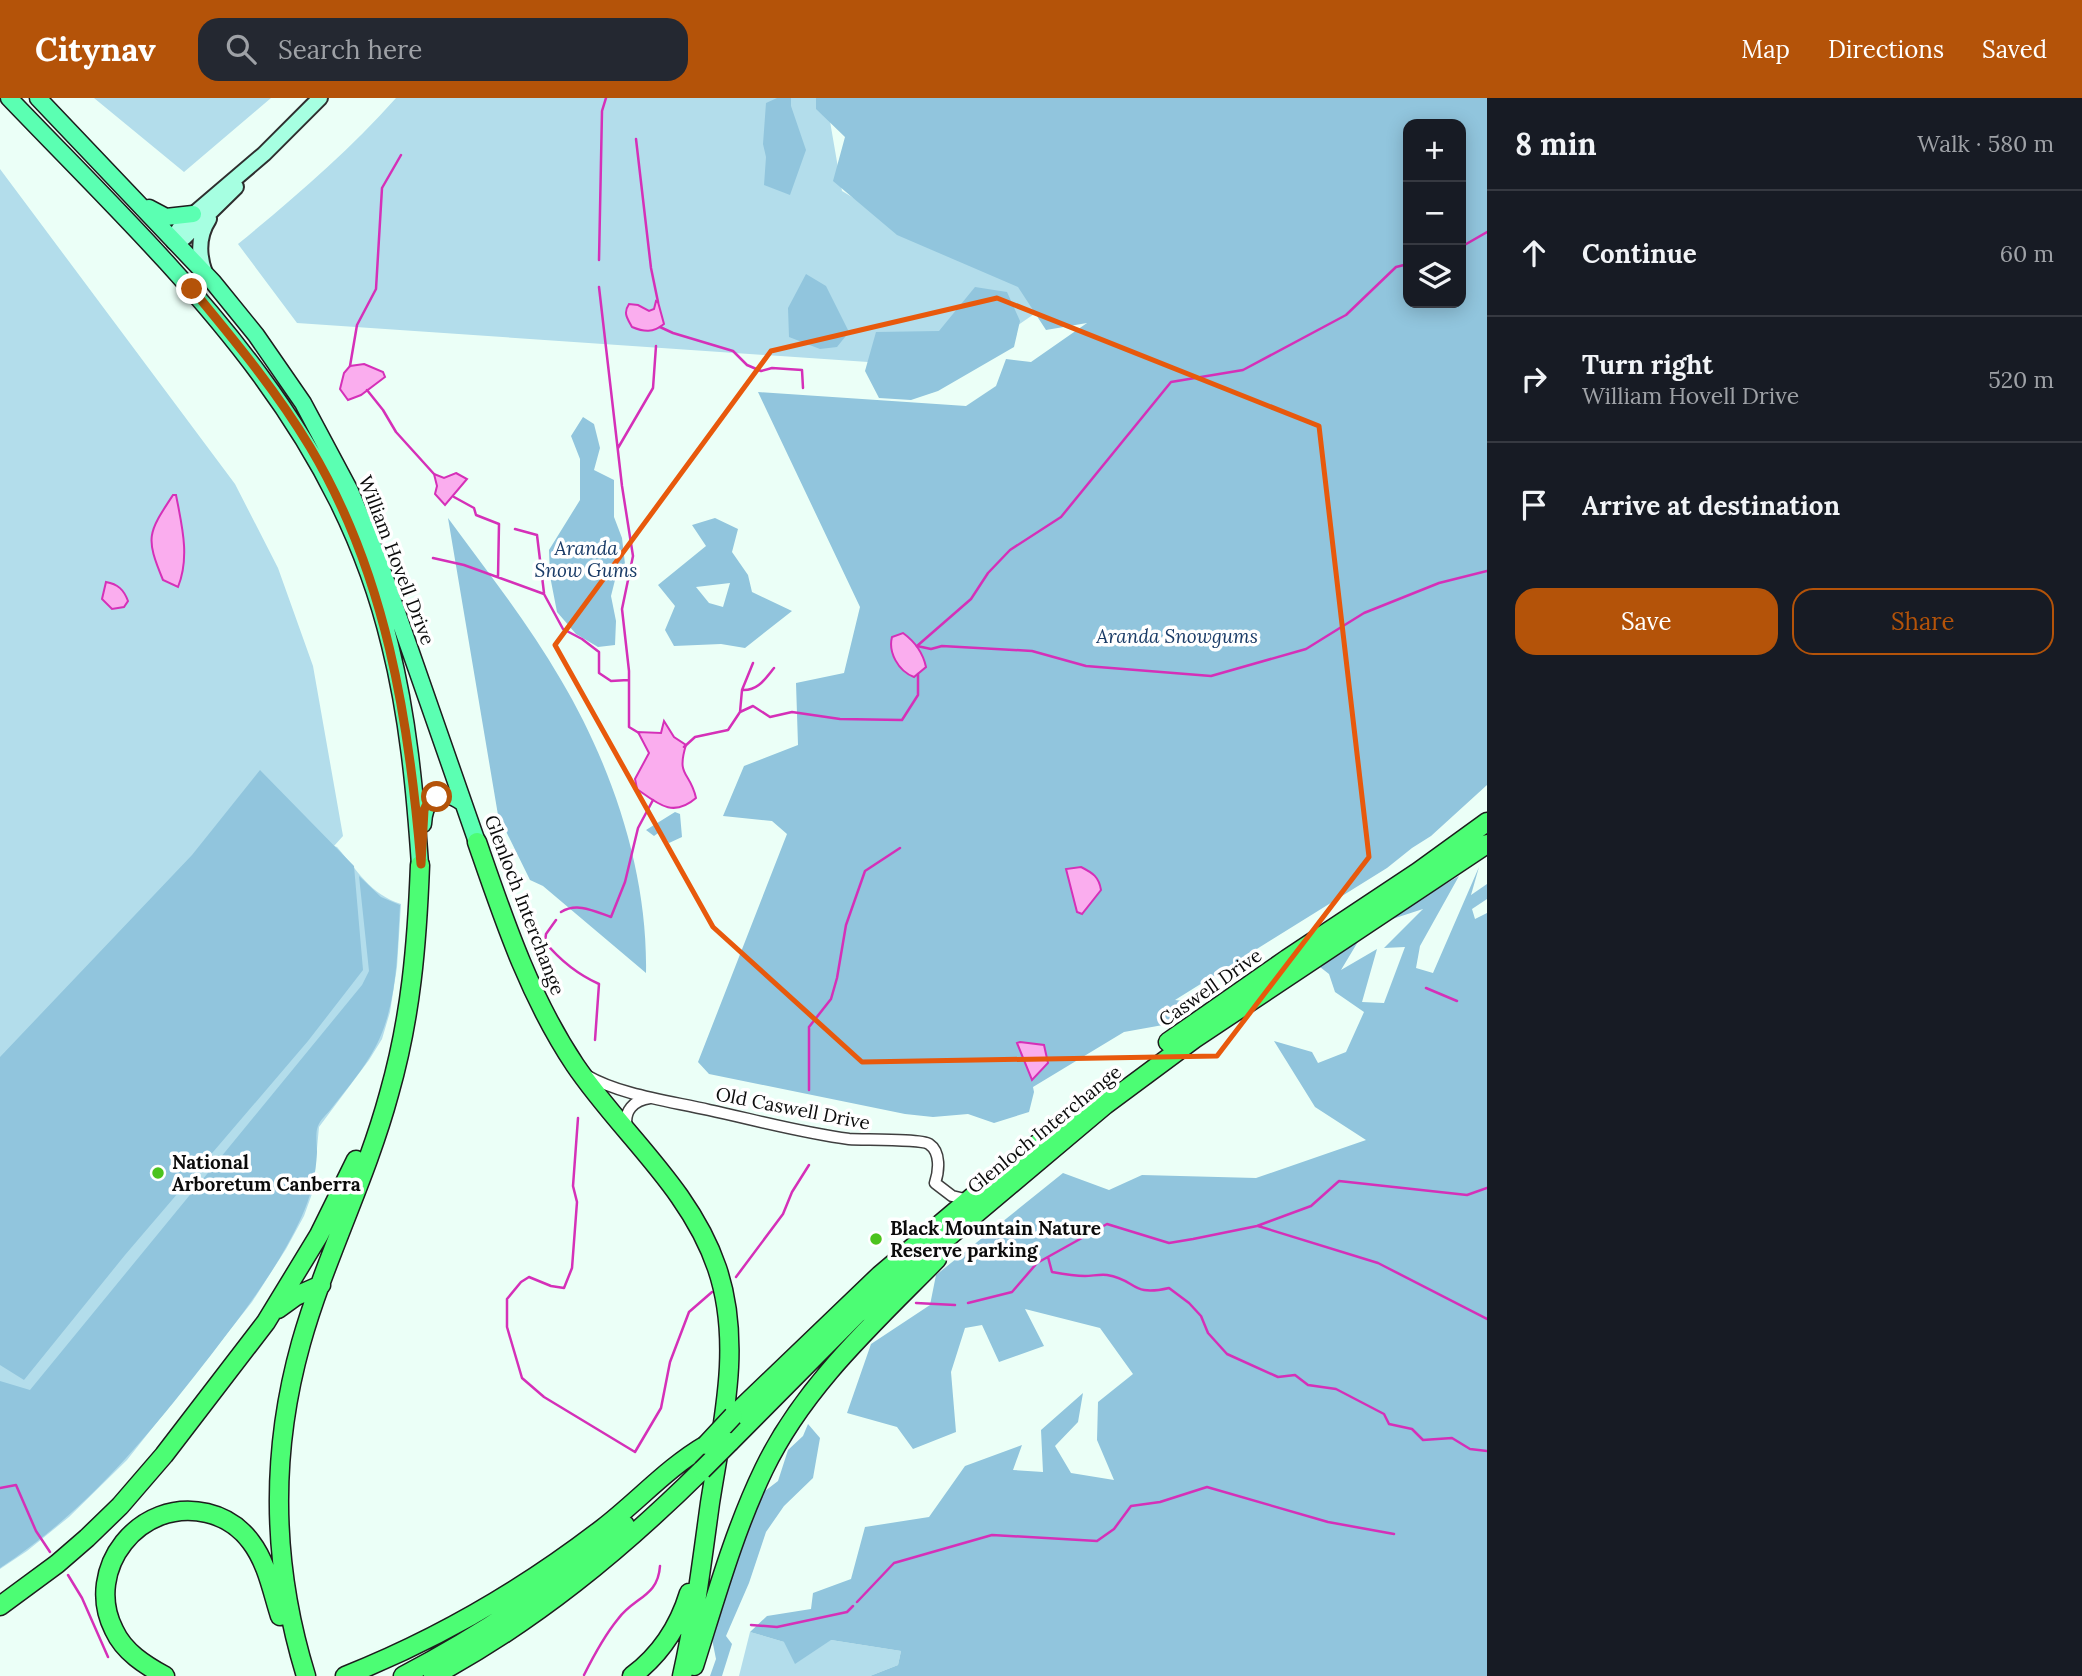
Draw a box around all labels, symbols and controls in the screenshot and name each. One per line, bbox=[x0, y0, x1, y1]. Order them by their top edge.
search box bbox=[198, 18, 688, 81]
text: Citynav bbox=[35, 28, 156, 70]
icon: search bbox=[222, 30, 260, 68]
text: Search here bbox=[278, 33, 422, 66]
text: Map bbox=[1741, 34, 1790, 65]
text: Directions bbox=[1828, 34, 1944, 65]
text: Saved bbox=[1982, 34, 2047, 65]
map controls bbox=[1403, 119, 1466, 308]
button: + bbox=[1403, 119, 1466, 182]
text: 8 min bbox=[1515, 125, 1597, 163]
text: Walk · 580 m bbox=[1917, 129, 2054, 158]
button: − bbox=[1403, 182, 1466, 245]
icon: ahead bbox=[1515, 234, 1553, 272]
text: Continue bbox=[1582, 237, 1697, 270]
text: 60 m bbox=[2000, 239, 2054, 268]
button: layers bbox=[1403, 245, 1466, 308]
route end bbox=[176, 273, 207, 304]
text: Turn right bbox=[1582, 348, 1713, 381]
icon: right bbox=[1515, 360, 1553, 398]
text: 520 m bbox=[1988, 365, 2054, 394]
text: William Hovell Drive bbox=[1582, 381, 1799, 410]
street label: William Hovell Drive bbox=[354, 472, 440, 648]
icon: arrive bbox=[1515, 486, 1553, 524]
text: Arrive at destination bbox=[1582, 489, 1840, 522]
park label: Aranda Snow Gums bbox=[535, 536, 637, 582]
button: Save bbox=[1515, 588, 1778, 655]
button: Share bbox=[1792, 588, 2054, 655]
park label: Aranda Snowgums bbox=[1095, 624, 1258, 648]
route start bbox=[421, 781, 452, 812]
street label: Glenloch Interchange bbox=[480, 811, 570, 999]
street label: Caswell Drive bbox=[1154, 943, 1266, 1031]
street label: Glenloch Interchange bbox=[962, 1060, 1126, 1198]
street label: Old Caswell Drive bbox=[714, 1081, 872, 1135]
place label: National Arboretum Canberra bbox=[172, 1150, 361, 1196]
marker: National Arboretum Canberra bbox=[150, 1165, 166, 1181]
place label: Black Mountain Nature Reserve parking bbox=[890, 1216, 1101, 1262]
marker: Black Mountain Nature Reserve parking bbox=[868, 1231, 884, 1247]

